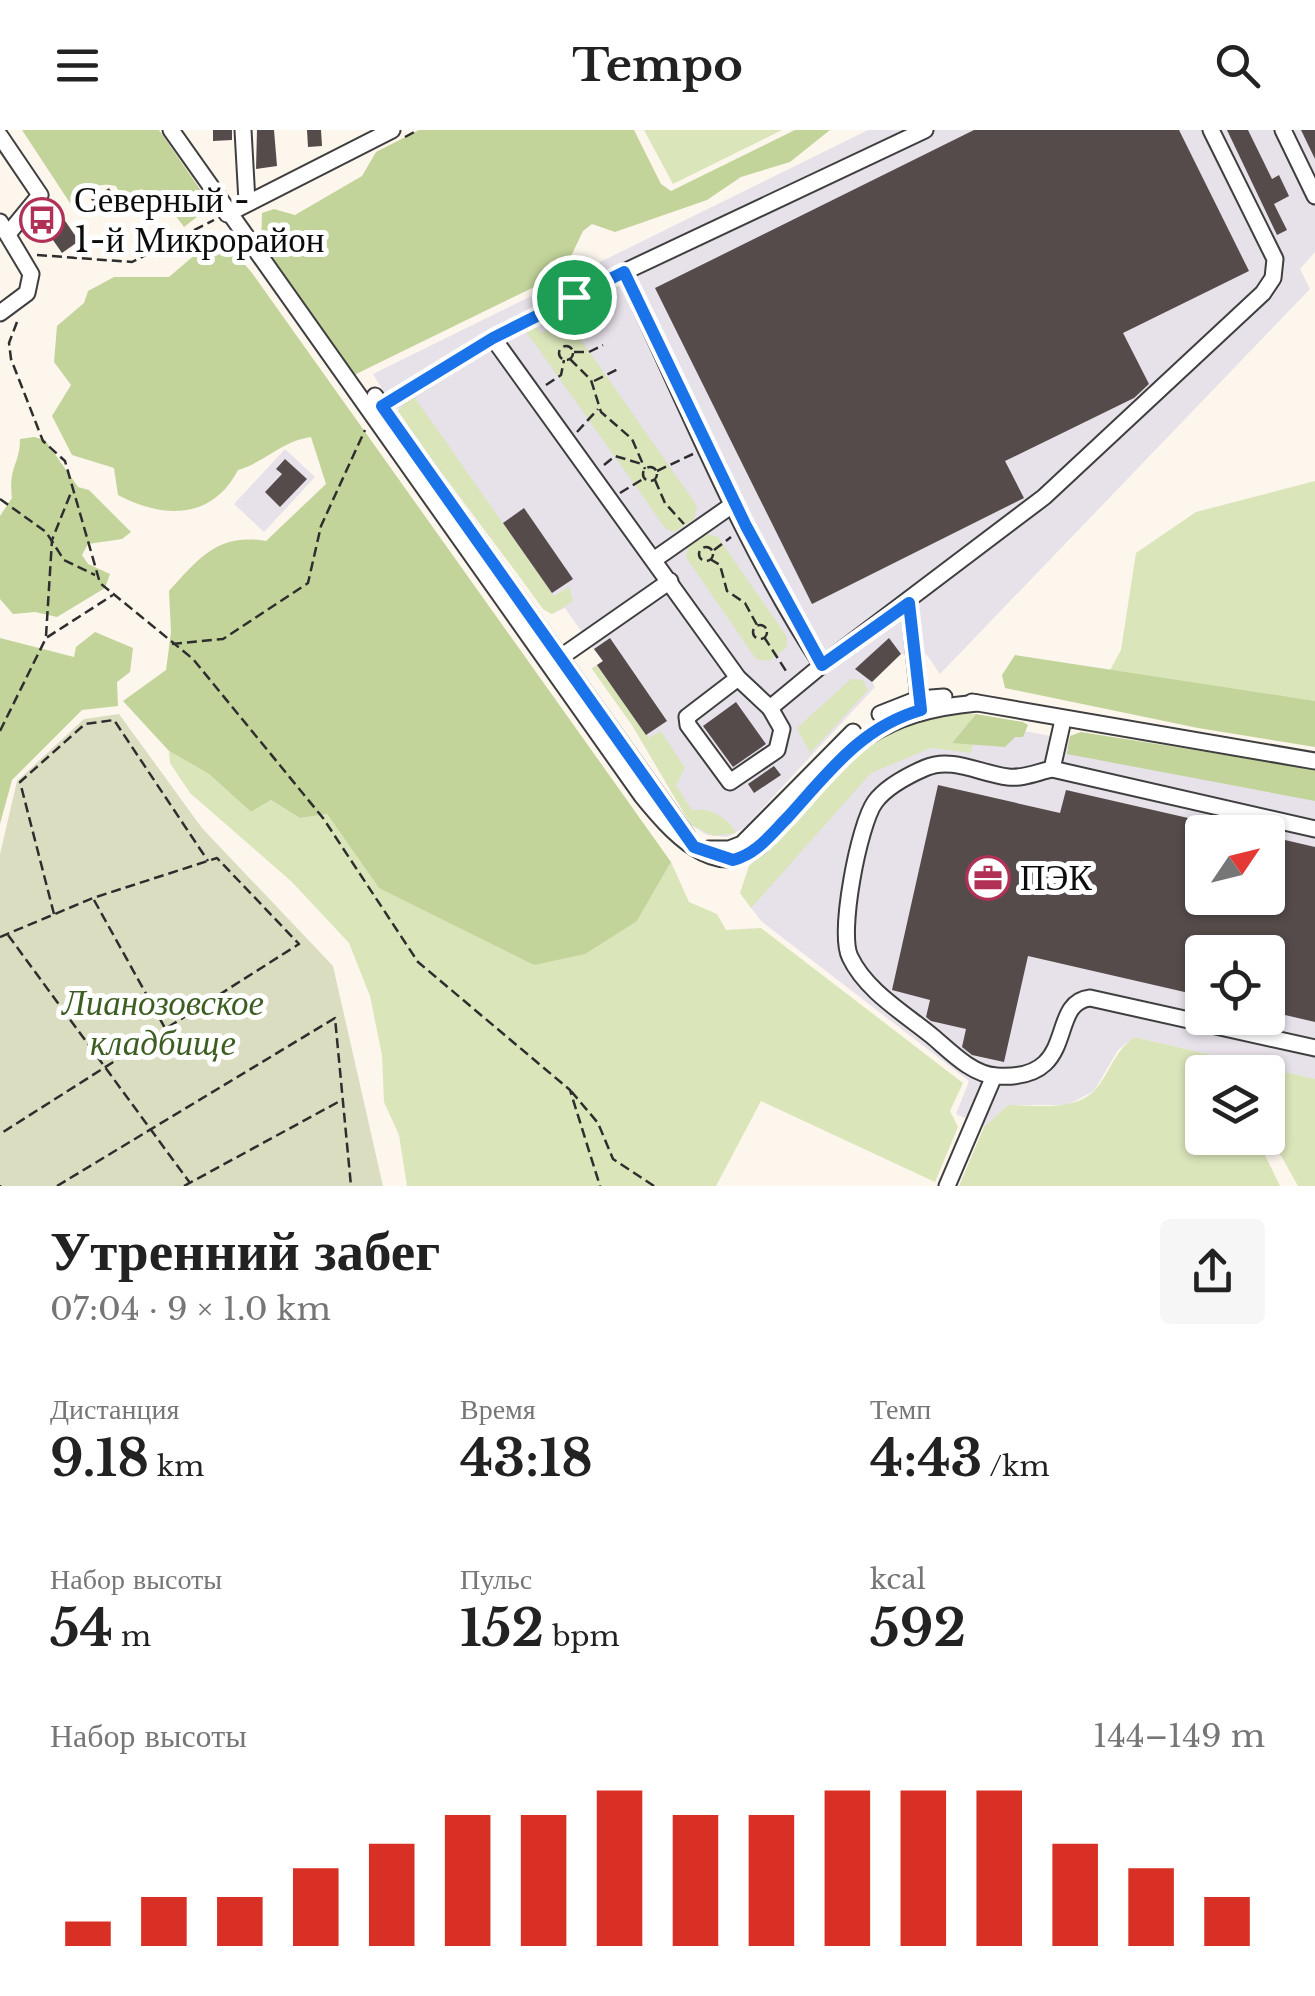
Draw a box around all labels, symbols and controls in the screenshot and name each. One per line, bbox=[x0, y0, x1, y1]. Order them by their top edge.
text: Tempo bbox=[572, 37, 743, 93]
icon: menu bbox=[50, 38, 105, 93]
icon: search bbox=[1210, 38, 1265, 93]
place label: Северный - 1-й Микрорайон bbox=[74, 178, 324, 261]
bus stop icon: Северный - 1-й Микрорайон bbox=[19, 197, 65, 243]
pin bbox=[532, 255, 617, 340]
icon: arrive bbox=[547, 270, 602, 325]
north arrow bbox=[1185, 815, 1285, 915]
map controls bbox=[1185, 815, 1285, 1155]
office icon: ПЭК bbox=[965, 855, 1011, 901]
place label: ПЭК bbox=[1020, 856, 1092, 899]
button: locate bbox=[1185, 935, 1285, 1035]
park label: Лианозовское кладбище bbox=[61, 981, 264, 1064]
button: layers bbox=[1185, 1055, 1285, 1155]
text: Утренний забег bbox=[50, 1217, 440, 1285]
button: share bbox=[1160, 1219, 1265, 1324]
text: 07:04 · 9 × 1.0 km bbox=[50, 1289, 331, 1329]
text: Дистанция bbox=[50, 1392, 179, 1427]
text: Время bbox=[460, 1392, 536, 1427]
text: Темп bbox=[870, 1392, 931, 1427]
text: 9.18 bbox=[50, 1427, 149, 1490]
text: 43:18 bbox=[460, 1427, 593, 1490]
text: 4:43 bbox=[870, 1427, 982, 1490]
text: km bbox=[149, 1449, 204, 1484]
text: /km bbox=[982, 1449, 1050, 1484]
text: Набор высоты bbox=[50, 1562, 222, 1597]
text: Пульс bbox=[460, 1562, 532, 1597]
text: kcal bbox=[870, 1562, 926, 1597]
text: 54 bbox=[50, 1597, 113, 1660]
text: 152 bbox=[460, 1597, 544, 1660]
text: 592 bbox=[870, 1597, 966, 1660]
text: m bbox=[113, 1619, 151, 1654]
text: bpm bbox=[544, 1619, 620, 1654]
text: Набор высоты bbox=[50, 1716, 247, 1756]
text: 144–149 m bbox=[1093, 1716, 1265, 1756]

